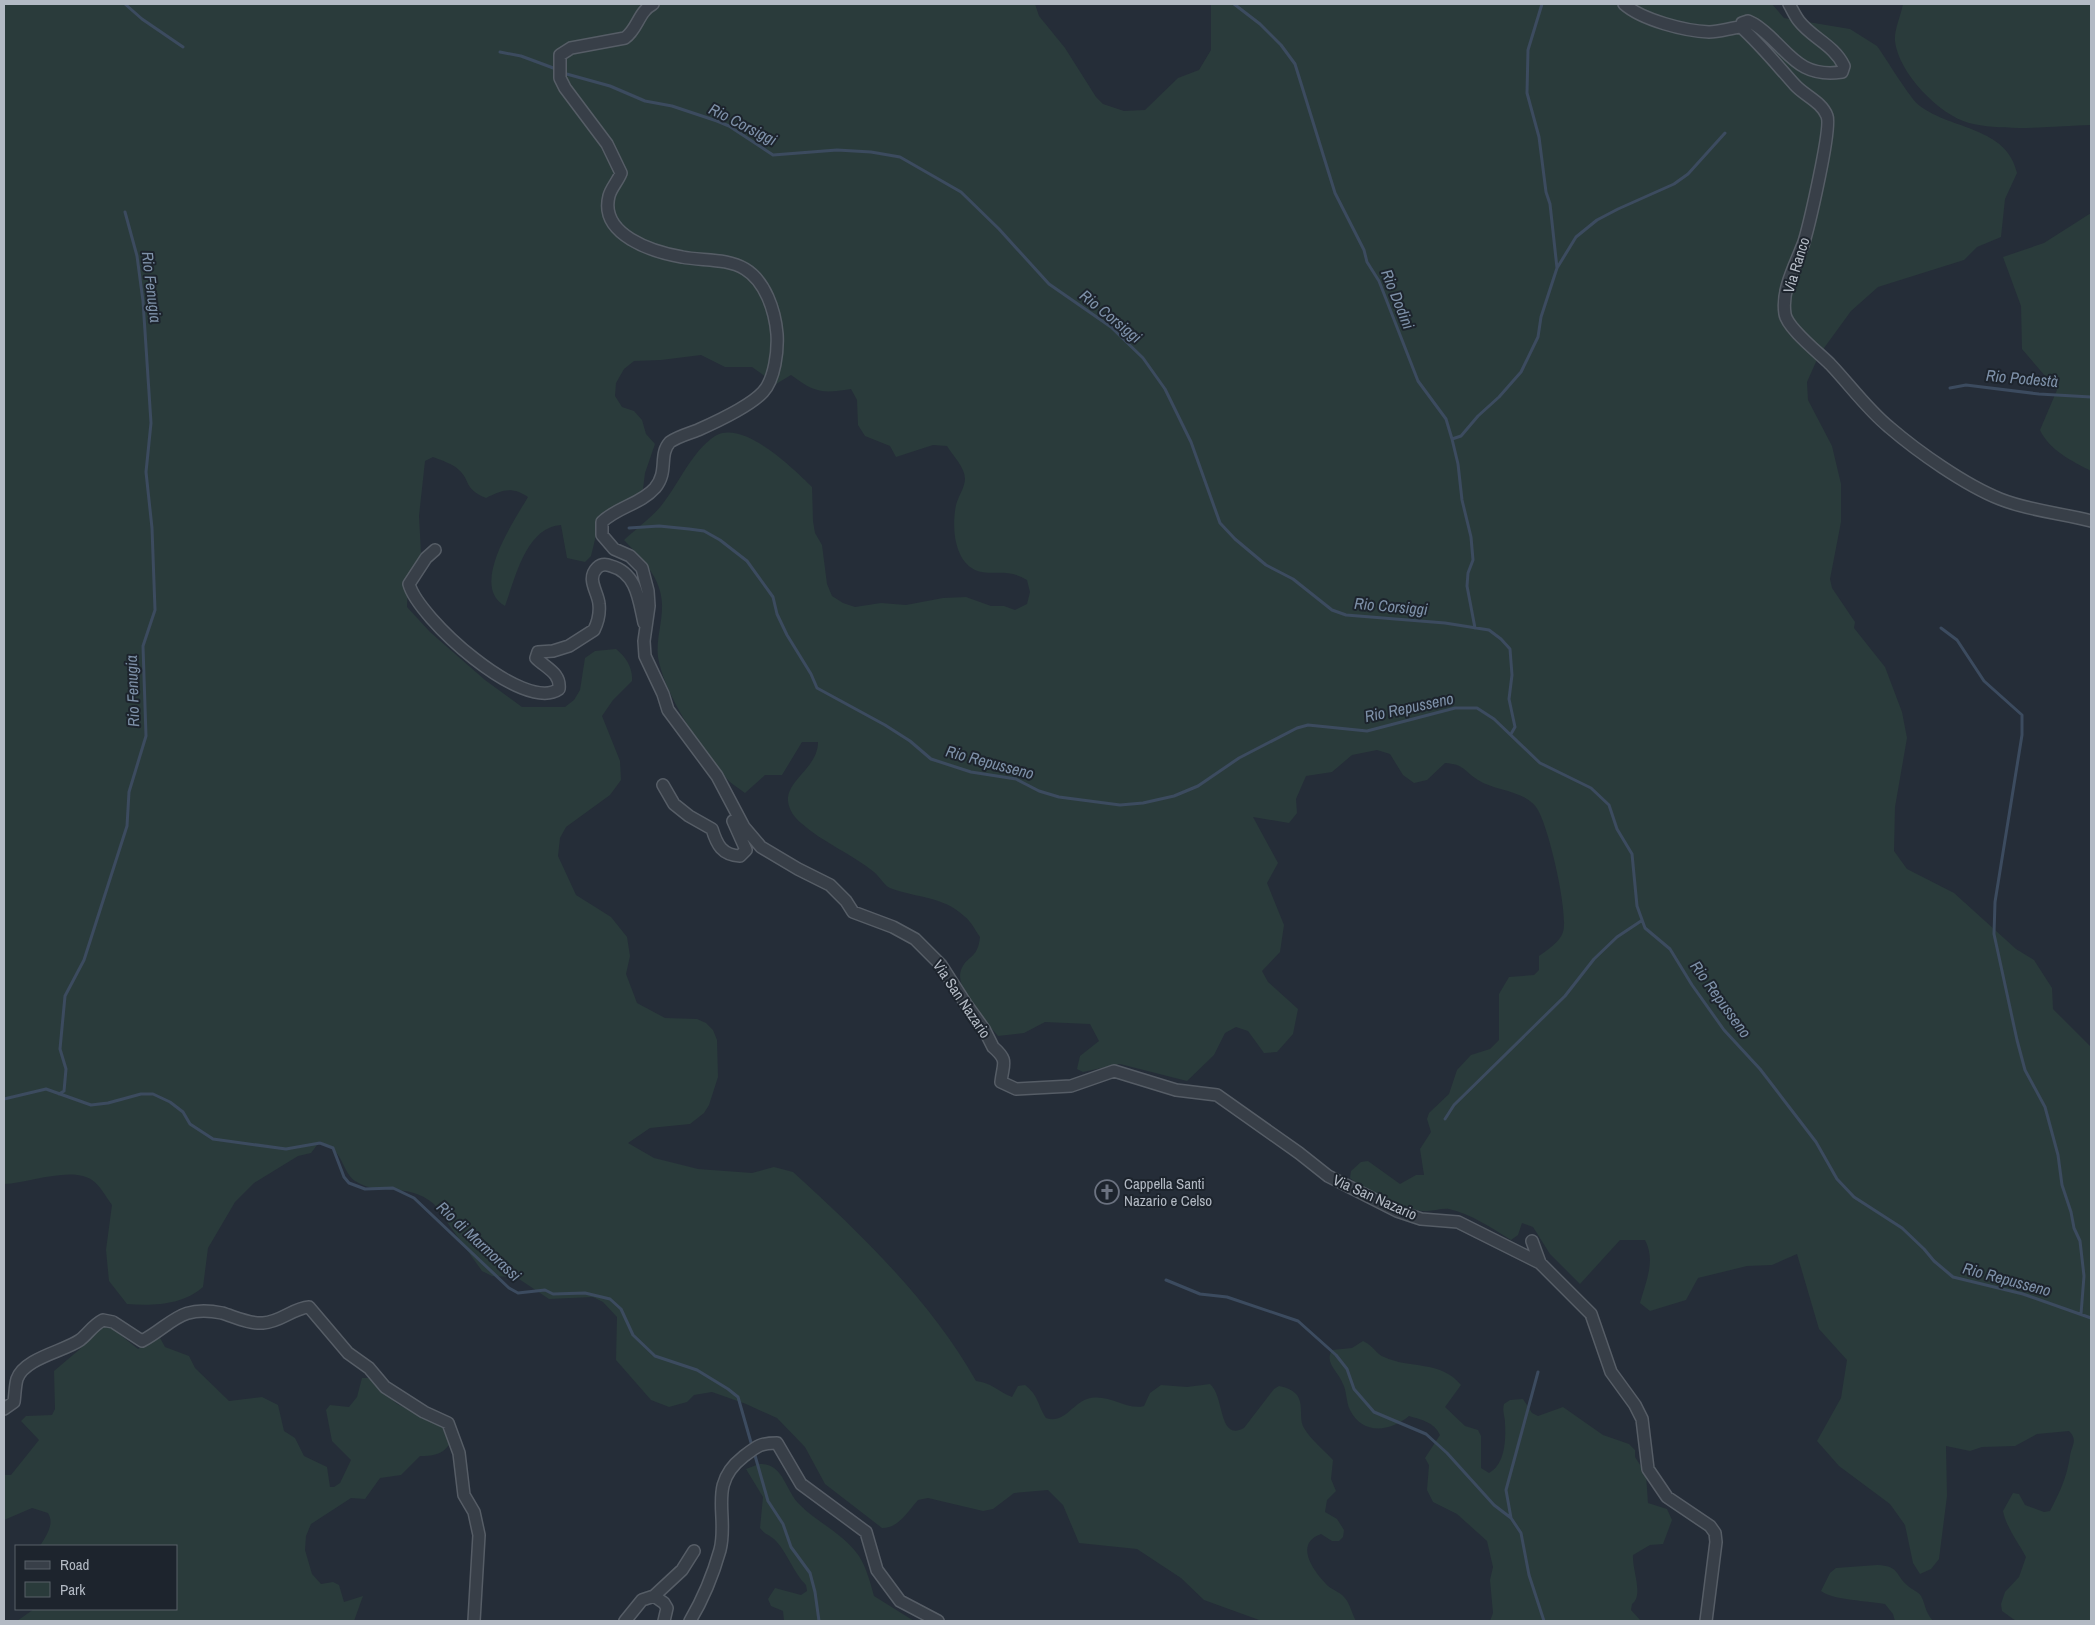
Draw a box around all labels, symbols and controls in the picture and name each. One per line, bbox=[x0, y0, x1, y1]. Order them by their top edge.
water label: Rio Corsiggi bbox=[705, 97, 781, 151]
street label: Via Ranco bbox=[1778, 234, 1814, 295]
water label: Rio Fenugia bbox=[137, 250, 167, 324]
water label: Rio Dodini bbox=[1376, 266, 1420, 333]
water label: Rio Corsiggi bbox=[1075, 284, 1147, 348]
water label: Rio Podestà bbox=[1985, 364, 2059, 392]
water label: Rio Corsiggi bbox=[1353, 592, 1429, 620]
water label: Rio Fenugia bbox=[120, 655, 144, 727]
water label: Rio Repusseno bbox=[1362, 687, 1456, 727]
water label: Rio Repusseno bbox=[943, 740, 1037, 784]
street label: Via San Nazario bbox=[928, 956, 996, 1042]
water label: Rio Repusseno bbox=[1686, 956, 1756, 1042]
street label: Via San Nazario bbox=[1330, 1169, 1421, 1225]
place label: Cappella Santi Nazario e Celso bbox=[1124, 1173, 1212, 1211]
church icon: Cappella Santi Nazario e Celso bbox=[1094, 1179, 1120, 1205]
water label: Rio di Marmorassi bbox=[432, 1196, 526, 1286]
water label: Rio Repusseno bbox=[1960, 1257, 2054, 1301]
legend bbox=[15, 1545, 178, 1610]
text: Road bbox=[60, 1554, 89, 1575]
text: Park bbox=[60, 1579, 86, 1600]

